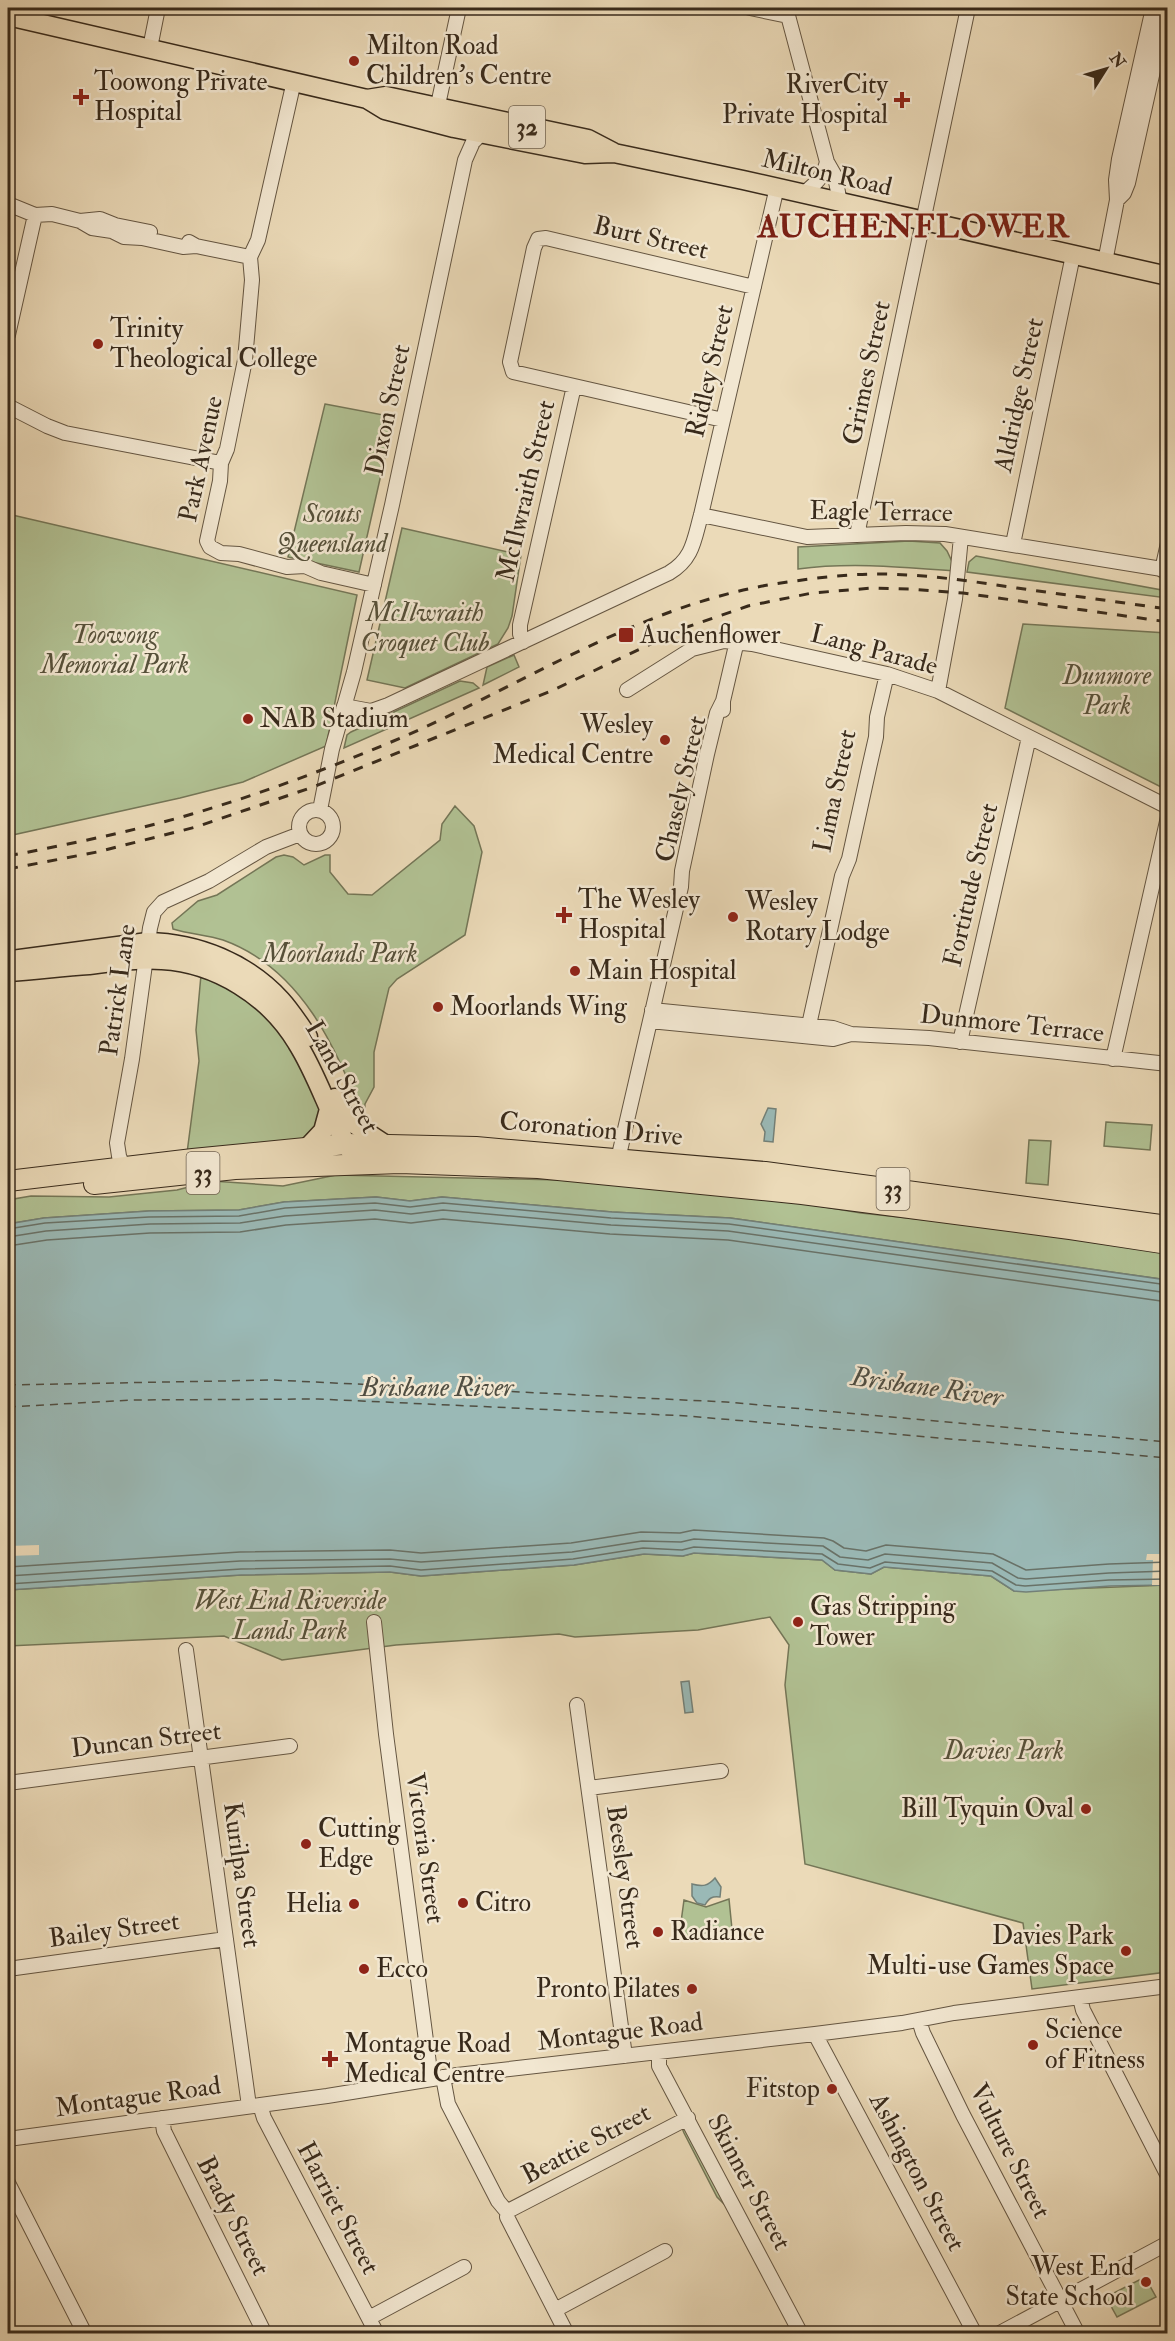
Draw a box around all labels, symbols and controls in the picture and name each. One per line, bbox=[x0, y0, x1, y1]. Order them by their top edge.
place label: Milton Road Children's Centre bbox=[366, 30, 552, 92]
north arrow bbox=[1076, 39, 1136, 99]
text: N bbox=[1104, 48, 1130, 73]
marker: Milton Road Children's Centre bbox=[347, 54, 361, 68]
place label: Toowong Private Hospital bbox=[94, 66, 268, 129]
place label: RiverCity Private Hospital bbox=[722, 69, 889, 132]
marker: Toowong Private Hospital bbox=[72, 88, 90, 106]
marker: RiverCity Private Hospital bbox=[893, 91, 911, 109]
road number: 32 bbox=[509, 106, 545, 148]
street label: Milton Road bbox=[759, 142, 895, 204]
district label: AUCHENFLOWER bbox=[756, 207, 1071, 247]
street label: Burt Street bbox=[591, 209, 711, 267]
street label: Grimes Street bbox=[836, 298, 898, 448]
street label: Ridley Street bbox=[679, 302, 741, 440]
place label: Trinity Theological College bbox=[110, 313, 317, 375]
street label: Aldridge Street bbox=[987, 315, 1051, 476]
marker: Trinity Theological College bbox=[91, 337, 105, 351]
street label: Dixon Street bbox=[358, 341, 418, 479]
street label: Park Avenue bbox=[172, 393, 230, 525]
street label: McIlwraith Street bbox=[490, 397, 562, 585]
street label: Eagle Terrace bbox=[809, 495, 953, 529]
park label: Scouts Queensland bbox=[277, 498, 389, 561]
park label: McIlwraith Croquet Club bbox=[361, 597, 489, 659]
street label: Lang Parade bbox=[807, 618, 941, 682]
park label: Toowong Memorial Park bbox=[39, 619, 189, 681]
place label: Auchenflower bbox=[639, 619, 781, 651]
marker: Auchenflower bbox=[617, 626, 635, 644]
park label: Dunmore Park bbox=[1062, 660, 1152, 722]
place label: NAB Stadium bbox=[260, 703, 409, 735]
place label: Wesley Medical Centre bbox=[492, 709, 654, 771]
marker: NAB Stadium bbox=[241, 712, 255, 726]
street label: Chasely Street bbox=[649, 713, 713, 865]
street label: Lima Street bbox=[806, 727, 864, 855]
marker: Wesley Medical Centre bbox=[658, 733, 672, 747]
street label: Fortitude Street bbox=[937, 800, 1005, 970]
place label: The Wesley Hospital bbox=[578, 884, 701, 947]
place label: Wesley Rotary Lodge bbox=[744, 886, 890, 948]
marker: The Wesley Hospital bbox=[555, 906, 573, 924]
marker: Wesley Rotary Lodge bbox=[726, 910, 740, 924]
street label: Patrick Lane bbox=[93, 922, 143, 1058]
park label: Moorlands Park bbox=[261, 938, 417, 970]
place label: Main Hospital bbox=[587, 955, 737, 988]
marker: Main Hospital bbox=[568, 964, 582, 978]
place label: Moorlands Wing bbox=[450, 991, 628, 1023]
street label: Dunmore Terrace bbox=[918, 998, 1106, 1050]
marker: Moorlands Wing bbox=[431, 1000, 445, 1014]
street label: Land Street bbox=[298, 1015, 386, 1139]
street label: Coronation Drive bbox=[498, 1105, 684, 1153]
road number: 33 bbox=[186, 1152, 220, 1194]
road number: 33 bbox=[876, 1168, 910, 1210]
water label: Brisbane River bbox=[847, 1360, 1007, 1414]
water label: Brisbane River bbox=[359, 1371, 515, 1404]
park label: West End Riverside Lands Park bbox=[194, 1585, 386, 1647]
place label: Gas Stripping Tower bbox=[810, 1591, 957, 1653]
marker: Gas Stripping Tower bbox=[791, 1615, 805, 1629]
street label: Duncan Street bbox=[69, 1715, 223, 1765]
park label: Davies Park bbox=[943, 1735, 1064, 1767]
street label: Victoria Street bbox=[399, 1771, 451, 1925]
place label: Bill Tyquin Oval bbox=[901, 1793, 1074, 1825]
street label: Kurilpa Street bbox=[215, 1800, 268, 1950]
marker: Bill Tyquin Oval bbox=[1079, 1802, 1093, 1816]
street label: Beesley Street bbox=[599, 1803, 651, 1951]
place label: Cutting Edge bbox=[318, 1813, 401, 1875]
marker: Cutting Edge bbox=[299, 1837, 313, 1851]
place label: Citro bbox=[475, 1887, 531, 1919]
place label: Helia bbox=[286, 1888, 342, 1920]
marker: Citro bbox=[456, 1896, 470, 1910]
marker: Helia bbox=[347, 1897, 361, 1911]
street label: Bailey Street bbox=[47, 1905, 181, 1955]
place label: Radiance bbox=[670, 1916, 765, 1948]
place label: Davies Park Multi-use Games Space bbox=[867, 1920, 1115, 1983]
marker: Radiance bbox=[651, 1925, 665, 1939]
marker: Davies Park Multi-use Games Space bbox=[1119, 1944, 1133, 1958]
place label: Ecco bbox=[376, 1953, 428, 1985]
marker: Ecco bbox=[357, 1962, 371, 1976]
place label: Pronto Pilates bbox=[536, 1973, 680, 2005]
marker: Pronto Pilates bbox=[685, 1982, 699, 1996]
street label: Montague Road bbox=[535, 2006, 705, 2058]
place label: Science of Fitness bbox=[1045, 2014, 1145, 2076]
place label: Montague Road Medical Centre bbox=[344, 2028, 511, 2090]
marker: Science of Fitness bbox=[1026, 2038, 1040, 2052]
marker: Montague Road Medical Centre bbox=[321, 2050, 339, 2068]
street label: Montague Road bbox=[53, 2070, 223, 2124]
place label: Fitstop bbox=[746, 2073, 820, 2106]
street label: Vulture Street bbox=[962, 2078, 1058, 2224]
marker: Fitstop bbox=[825, 2082, 839, 2096]
street label: Ashington Street bbox=[861, 2087, 972, 2257]
street label: Beattie Street bbox=[516, 2097, 656, 2191]
street label: Skinner Street bbox=[700, 2109, 798, 2255]
street label: Harriet Street bbox=[290, 2136, 386, 2280]
street label: Brady Street bbox=[189, 2151, 277, 2281]
place label: West End State School bbox=[1005, 2251, 1134, 2313]
marker: West End State School bbox=[1139, 2275, 1153, 2289]

